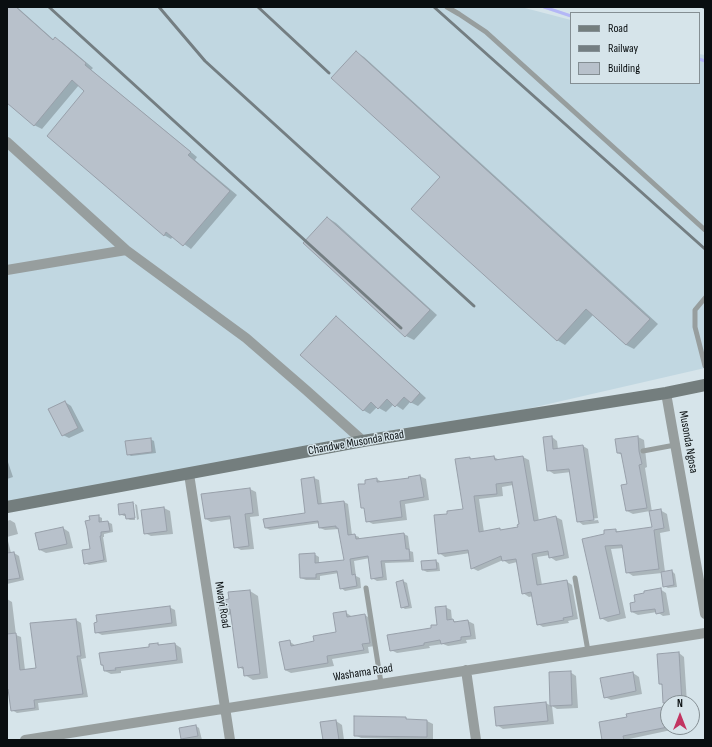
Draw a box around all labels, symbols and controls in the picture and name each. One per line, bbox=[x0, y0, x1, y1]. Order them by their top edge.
legend bbox=[570, 12, 700, 84]
text: Road bbox=[608, 21, 628, 36]
text: Railway bbox=[608, 41, 638, 56]
text: Building bbox=[608, 61, 640, 76]
street label: Musonda Ngosa bbox=[675, 410, 701, 474]
street label: Chandwe Musonda Road bbox=[307, 427, 405, 459]
street label: Mwayi Road bbox=[211, 581, 233, 629]
street label: Washama Road bbox=[332, 661, 394, 685]
north arrow bbox=[660, 695, 700, 735]
text: N bbox=[677, 697, 683, 710]

